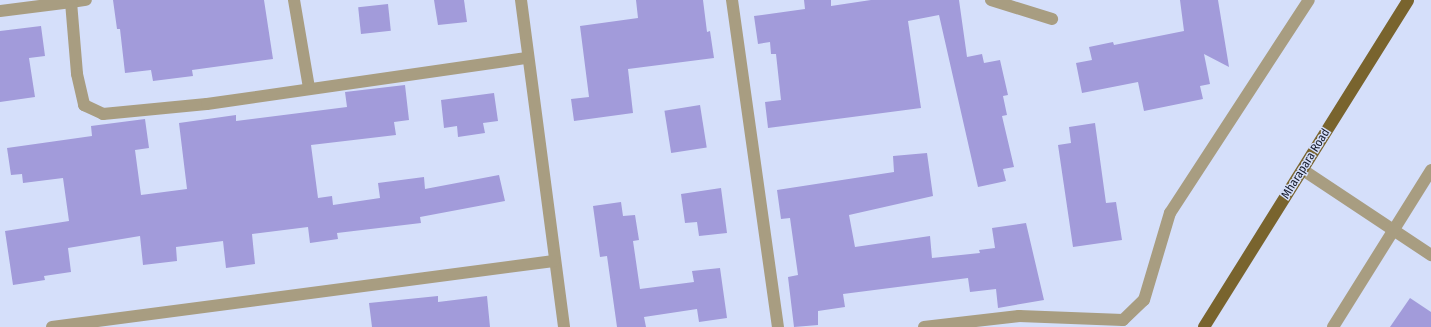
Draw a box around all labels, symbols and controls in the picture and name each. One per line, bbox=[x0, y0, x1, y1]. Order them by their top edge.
street label: Mharapara Road bbox=[1279, 126, 1333, 202]

